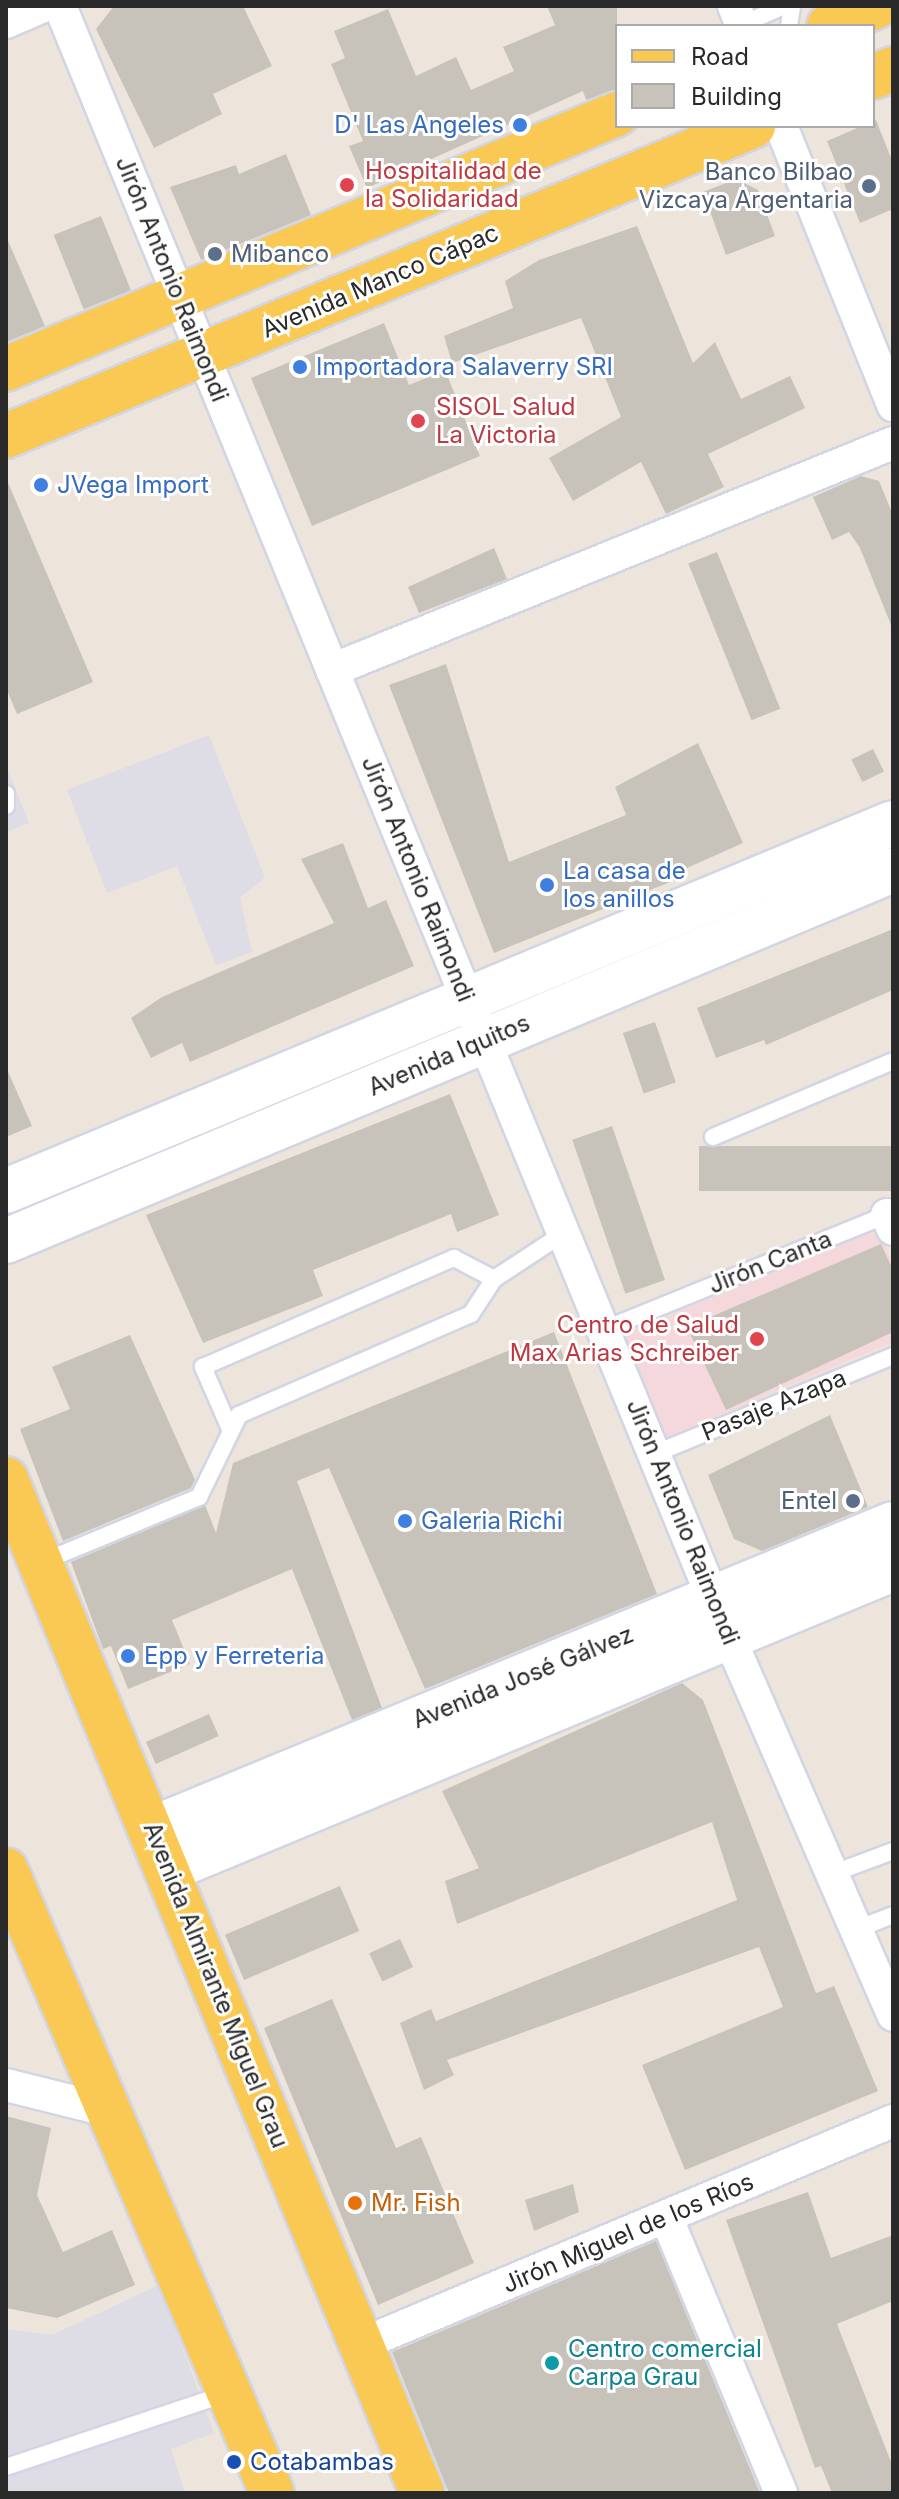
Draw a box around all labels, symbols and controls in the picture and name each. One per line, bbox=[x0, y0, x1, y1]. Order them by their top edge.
legend bbox=[615, 24, 875, 128]
text: Road bbox=[691, 42, 749, 71]
text: Building bbox=[691, 82, 782, 111]
place label: D' Las Angeles bbox=[334, 111, 504, 139]
marker: D' Las Angeles bbox=[511, 116, 529, 134]
street label: Jirón Antonio Raimondi bbox=[110, 152, 234, 406]
place label: Hospitalidad de la Solidaridad bbox=[365, 157, 542, 213]
place label: Banco Bilbao Vizcaya Argentaria bbox=[639, 158, 853, 214]
marker: Hospitalidad de la Solidaridad bbox=[336, 174, 358, 196]
marker: Banco Bilbao Vizcaya Argentaria bbox=[860, 177, 878, 195]
street label: Avenida Manco Cápac bbox=[257, 218, 503, 344]
place label: Mibanco bbox=[231, 240, 329, 268]
marker: Mibanco bbox=[206, 245, 224, 263]
place label: Importadora Salaverry SRI bbox=[316, 353, 613, 381]
marker: Importadora Salaverry SRI bbox=[291, 358, 309, 376]
place label: SISOL Salud La Victoria bbox=[436, 393, 575, 449]
marker: SISOL Salud La Victoria bbox=[407, 410, 429, 432]
place label: JVega Import bbox=[57, 471, 209, 499]
marker: JVega Import bbox=[32, 476, 50, 494]
street label: Jirón Antonio Raimondi bbox=[356, 752, 480, 1006]
place label: La casa de los anillos bbox=[563, 857, 686, 913]
marker: La casa de los anillos bbox=[538, 876, 556, 894]
street label: Avenida Iquitos bbox=[364, 1008, 534, 1102]
street label: Jirón Canta bbox=[704, 1224, 836, 1300]
place label: Centro de Salud Max Arias Schreiber bbox=[510, 1311, 739, 1367]
marker: Centro de Salud Max Arias Schreiber bbox=[746, 1328, 768, 1350]
street label: Pasaje Azapa bbox=[698, 1363, 850, 1447]
street label: Jirón Antonio Raimondi bbox=[621, 1395, 745, 1649]
place label: Entel bbox=[781, 1487, 837, 1515]
marker: Entel bbox=[844, 1492, 862, 1510]
place label: Galeria Richi bbox=[421, 1507, 563, 1535]
marker: Galeria Richi bbox=[396, 1512, 414, 1530]
street label: Avenida José Gálvez bbox=[408, 1620, 638, 1734]
place label: Epp y Ferreteria bbox=[144, 1642, 324, 1670]
marker: Epp y Ferreteria bbox=[119, 1647, 137, 1665]
street label: Avenida Almirante Miguel Grau bbox=[137, 1818, 295, 2152]
street label: Jirón Miguel de los Ríos bbox=[498, 2167, 758, 2299]
place label: Mr. Fish bbox=[371, 2189, 461, 2217]
marker: Mr. Fish bbox=[346, 2194, 364, 2212]
place label: Centro comercial Carpa Grau bbox=[568, 2335, 762, 2391]
marker: Centro comercial Carpa Grau bbox=[543, 2354, 561, 2372]
place label: Cotabambas bbox=[250, 2448, 394, 2476]
marker: Cotabambas bbox=[225, 2453, 243, 2471]

